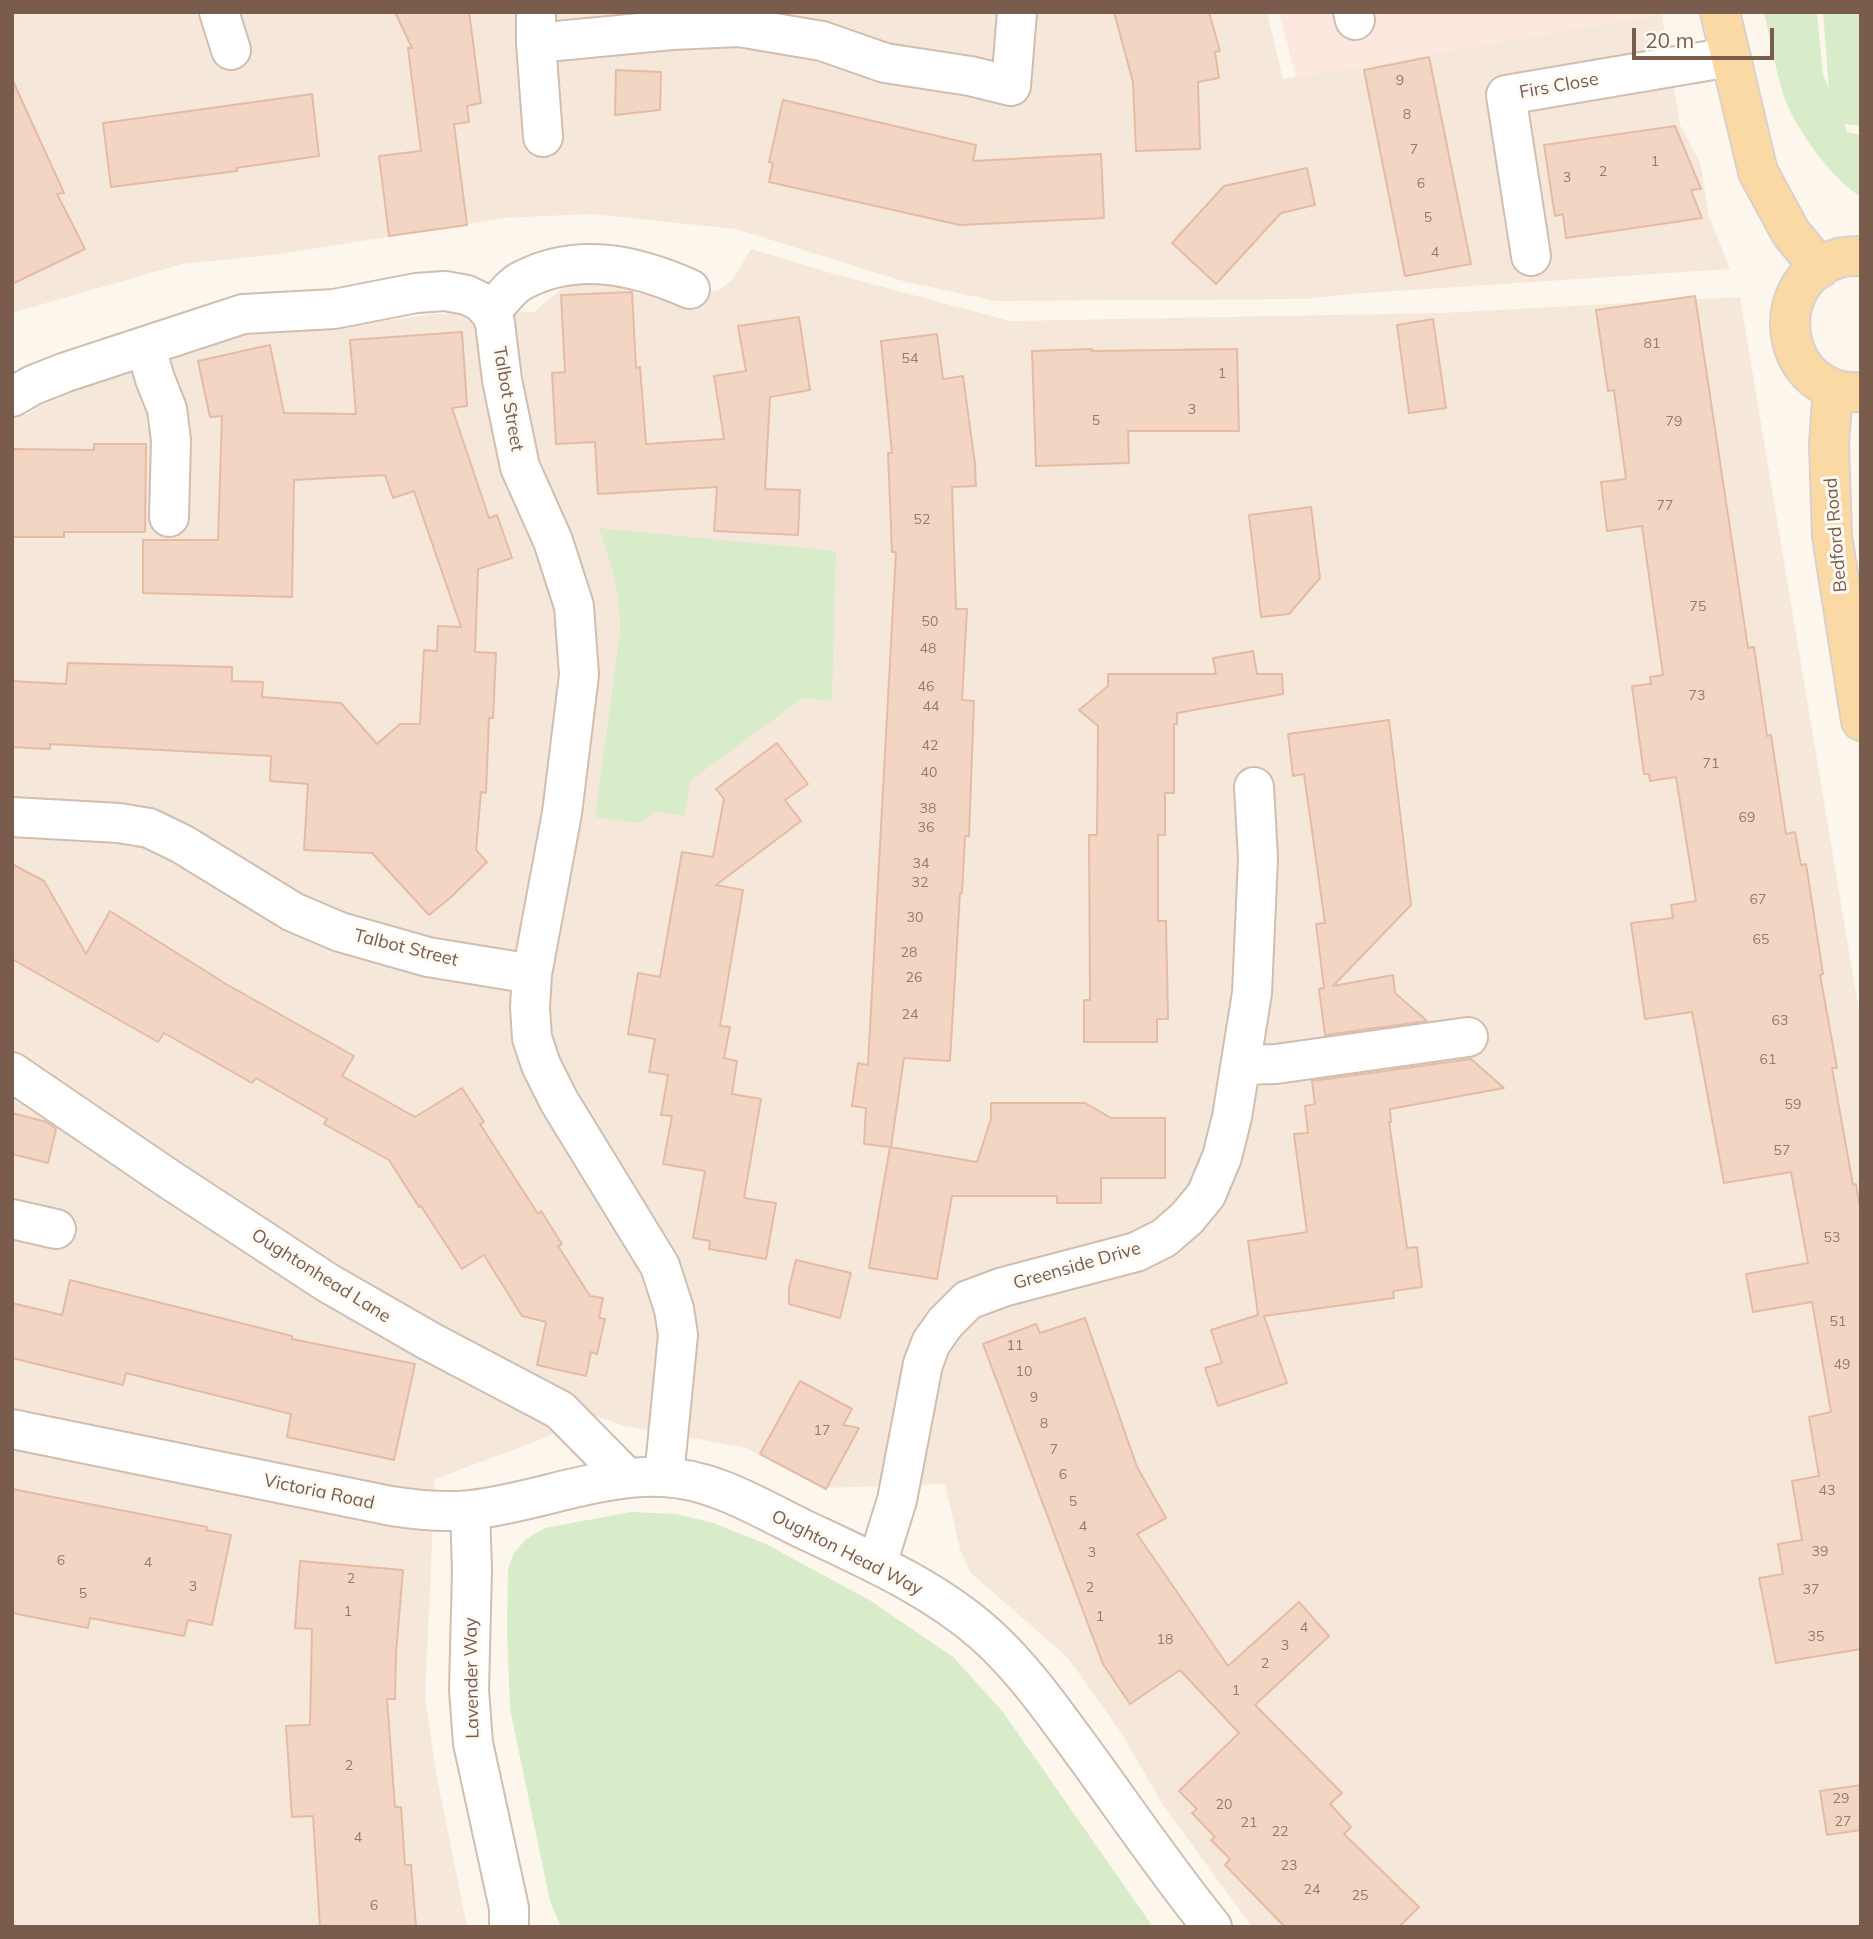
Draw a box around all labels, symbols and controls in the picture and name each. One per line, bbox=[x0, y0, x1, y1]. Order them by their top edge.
scale bar bbox=[1635, 14, 1777, 58]
text: 20 m bbox=[1645, 27, 1694, 53]
street label: Firs Close bbox=[1518, 68, 1600, 104]
house number: 9 bbox=[1396, 73, 1404, 89]
house number: 8 bbox=[1403, 107, 1411, 123]
house number: 7 bbox=[1410, 142, 1418, 158]
house number: 1 bbox=[1651, 154, 1659, 170]
house number: 2 bbox=[1599, 164, 1607, 180]
house number: 3 bbox=[1563, 170, 1571, 186]
house number: 6 bbox=[1417, 176, 1425, 192]
house number: 5 bbox=[1424, 210, 1432, 226]
house number: 4 bbox=[1431, 245, 1439, 261]
house number: 81 bbox=[1644, 336, 1660, 352]
street label: Talbot Street bbox=[488, 345, 528, 453]
house number: 54 bbox=[902, 351, 918, 367]
house number: 1 bbox=[1218, 366, 1226, 382]
house number: 3 bbox=[1188, 402, 1196, 418]
house number: 5 bbox=[1092, 413, 1100, 429]
house number: 79 bbox=[1666, 414, 1682, 430]
street label: Bedford Road bbox=[1820, 477, 1852, 593]
house number: 77 bbox=[1657, 498, 1673, 514]
house number: 52 bbox=[914, 512, 930, 528]
house number: 75 bbox=[1690, 599, 1706, 615]
house number: 50 bbox=[922, 614, 938, 630]
house number: 48 bbox=[920, 641, 936, 657]
house number: 46 bbox=[918, 679, 934, 695]
house number: 73 bbox=[1689, 688, 1705, 704]
house number: 44 bbox=[923, 699, 939, 715]
house number: 42 bbox=[922, 738, 938, 754]
house number: 71 bbox=[1703, 756, 1719, 772]
house number: 40 bbox=[921, 765, 937, 781]
house number: 38 bbox=[920, 801, 936, 817]
house number: 69 bbox=[1739, 810, 1755, 826]
house number: 36 bbox=[918, 820, 934, 836]
house number: 34 bbox=[913, 856, 929, 872]
house number: 32 bbox=[912, 875, 928, 891]
house number: 67 bbox=[1750, 892, 1766, 908]
house number: 30 bbox=[907, 910, 923, 926]
street label: Talbot Street bbox=[352, 925, 460, 971]
house number: 65 bbox=[1753, 932, 1769, 948]
house number: 28 bbox=[901, 945, 917, 961]
house number: 26 bbox=[906, 970, 922, 986]
house number: 24 bbox=[902, 1007, 918, 1023]
house number: 63 bbox=[1772, 1013, 1788, 1029]
house number: 61 bbox=[1760, 1052, 1776, 1068]
house number: 59 bbox=[1785, 1097, 1801, 1113]
house number: 57 bbox=[1774, 1143, 1790, 1159]
street label: Oughtonhead Lane bbox=[247, 1224, 395, 1328]
house number: 53 bbox=[1824, 1230, 1840, 1246]
street label: Greenside Drive bbox=[1011, 1237, 1143, 1295]
house number: 51 bbox=[1830, 1314, 1846, 1330]
house number: 11 bbox=[1007, 1338, 1023, 1354]
house number: 49 bbox=[1834, 1357, 1850, 1373]
house number: 10 bbox=[1016, 1364, 1032, 1380]
house number: 9 bbox=[1030, 1390, 1038, 1406]
house number: 8 bbox=[1040, 1416, 1048, 1432]
house number: 17 bbox=[814, 1423, 830, 1439]
house number: 7 bbox=[1050, 1442, 1058, 1458]
house number: 6 bbox=[1059, 1467, 1067, 1483]
street label: Victoria Road bbox=[262, 1470, 376, 1514]
house number: 43 bbox=[1819, 1483, 1835, 1499]
house number: 5 bbox=[1069, 1494, 1077, 1510]
street label: Oughton Head Way bbox=[768, 1506, 926, 1600]
house number: 4 bbox=[1079, 1519, 1087, 1535]
house number: 39 bbox=[1812, 1544, 1828, 1560]
house number: 3 bbox=[1088, 1545, 1096, 1561]
house number: 6 bbox=[57, 1553, 65, 1569]
house number: 4 bbox=[144, 1555, 152, 1571]
house number: 2 bbox=[347, 1571, 355, 1587]
house number: 3 bbox=[189, 1579, 197, 1595]
house number: 2 bbox=[1086, 1580, 1094, 1596]
house number: 37 bbox=[1803, 1582, 1819, 1598]
house number: 5 bbox=[79, 1586, 87, 1602]
house number: 1 bbox=[344, 1604, 352, 1620]
house number: 1 bbox=[1096, 1609, 1104, 1625]
street label: Lavender Way bbox=[460, 1617, 484, 1739]
house number: 4 bbox=[1300, 1620, 1308, 1636]
house number: 35 bbox=[1808, 1629, 1824, 1645]
house number: 18 bbox=[1157, 1632, 1173, 1648]
house number: 3 bbox=[1281, 1638, 1289, 1654]
house number: 2 bbox=[1261, 1656, 1269, 1672]
house number: 1 bbox=[1232, 1683, 1240, 1699]
house number: 2 bbox=[345, 1758, 353, 1774]
house number: 29 bbox=[1833, 1791, 1849, 1807]
house number: 20 bbox=[1216, 1797, 1232, 1813]
house number: 27 bbox=[1835, 1814, 1851, 1830]
house number: 21 bbox=[1241, 1815, 1257, 1831]
house number: 22 bbox=[1272, 1824, 1288, 1840]
house number: 4 bbox=[354, 1830, 362, 1846]
house number: 23 bbox=[1281, 1858, 1297, 1874]
house number: 24 bbox=[1304, 1882, 1320, 1898]
house number: 25 bbox=[1352, 1888, 1368, 1904]
house number: 6 bbox=[370, 1898, 378, 1914]

